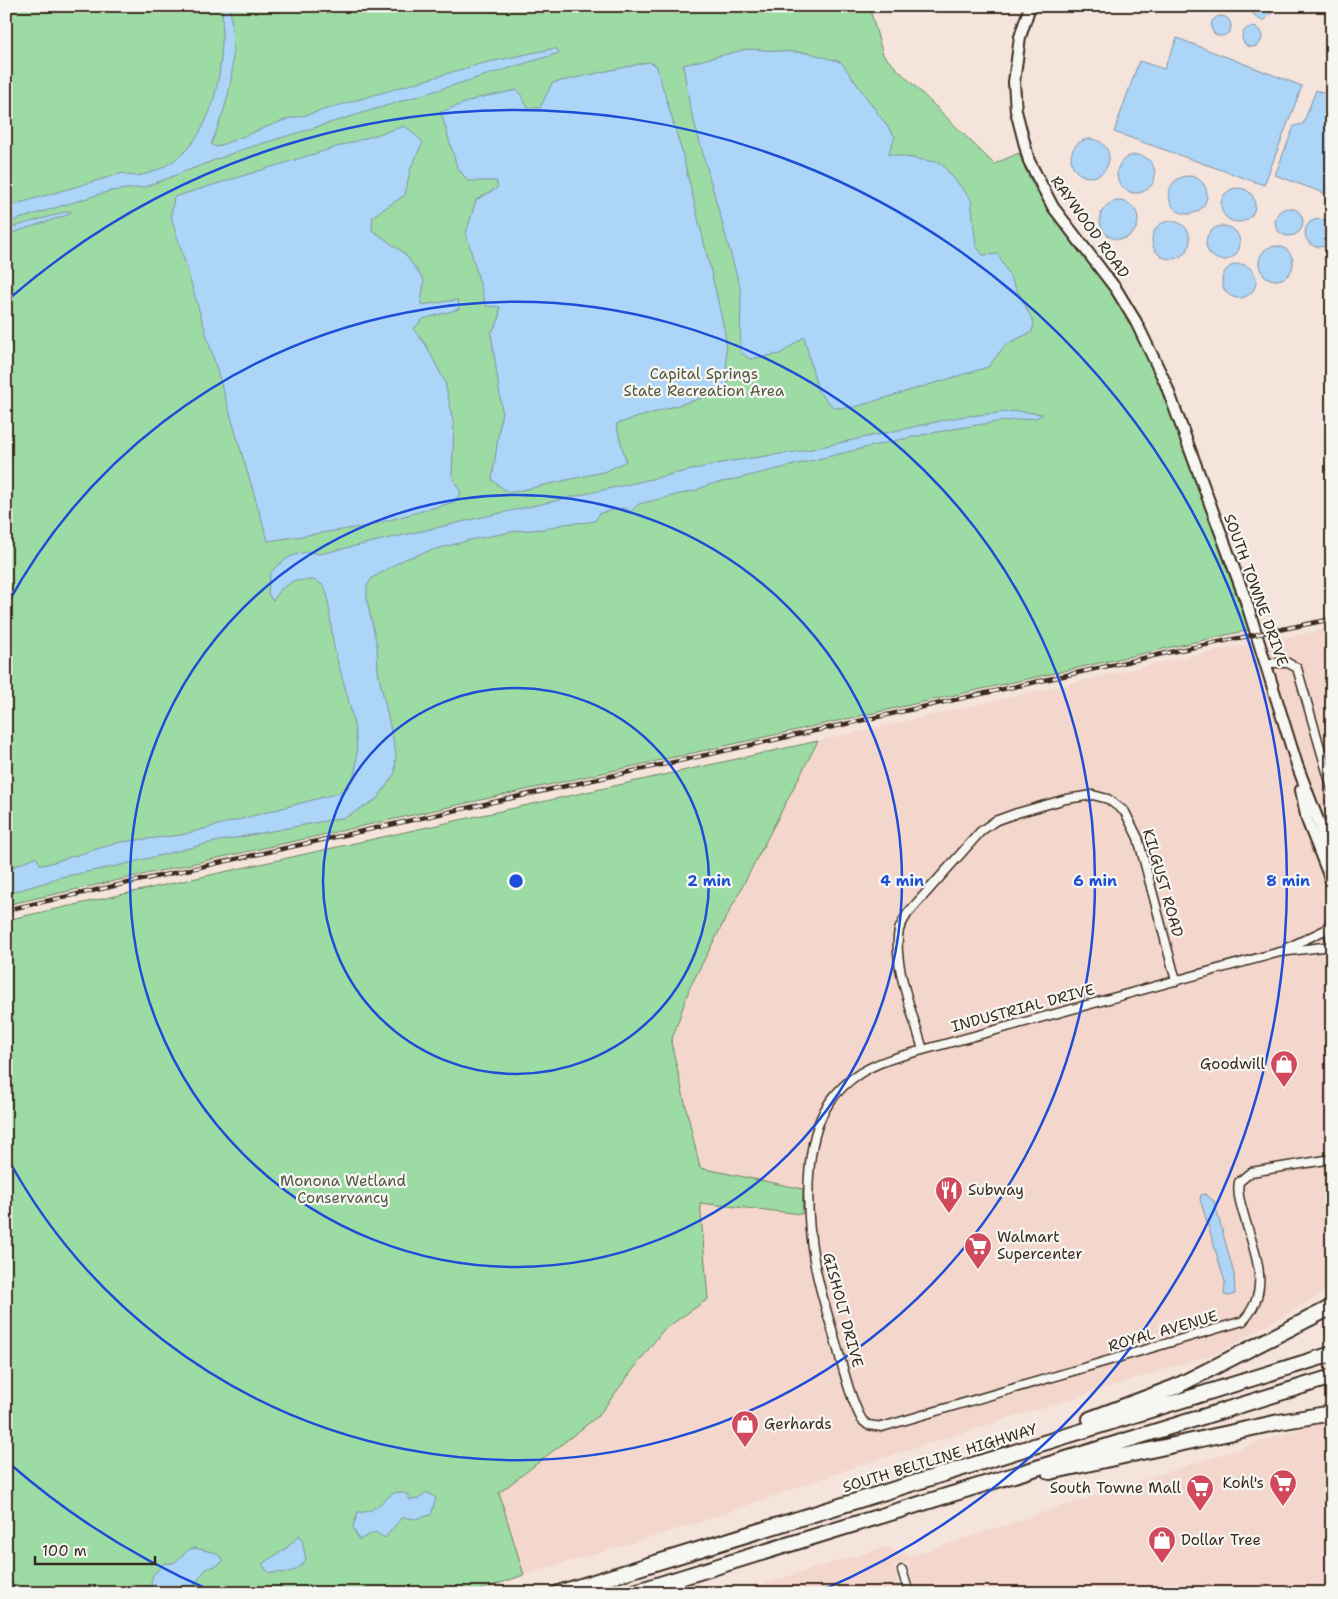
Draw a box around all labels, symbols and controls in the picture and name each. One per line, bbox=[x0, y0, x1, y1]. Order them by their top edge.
street label: RAYWOOD ROAD bbox=[1046, 172, 1134, 282]
park label: Capital Springs State Recreation Area bbox=[624, 364, 785, 401]
street label: SOUTH TOWNE DRIVE bbox=[1219, 511, 1293, 669]
street label: KILGUST ROAD bbox=[1138, 827, 1188, 939]
text: 2 min bbox=[687, 871, 731, 891]
text: 4 min bbox=[880, 871, 924, 891]
text: 6 min bbox=[1073, 871, 1117, 891]
text: 8 min bbox=[1266, 871, 1310, 891]
centre of rings bbox=[507, 872, 525, 890]
street label: INDUSTRIAL DRIVE bbox=[949, 979, 1097, 1037]
shop icon: Goodwill bbox=[1269, 1049, 1299, 1088]
place label: Goodwill bbox=[1200, 1054, 1265, 1074]
park label: Monona Wetland Conservancy bbox=[280, 1171, 407, 1208]
restaurant icon: Subway bbox=[934, 1175, 964, 1214]
place label: Subway bbox=[968, 1180, 1024, 1200]
place label: Walmart Supercenter bbox=[997, 1227, 1083, 1264]
supermarket icon: Walmart Supercenter bbox=[963, 1231, 993, 1270]
street label: GISHOLT DRIVE bbox=[818, 1250, 868, 1370]
street label: ROYAL AVENUE bbox=[1106, 1306, 1220, 1356]
shop icon: Gerhards bbox=[730, 1409, 760, 1448]
place label: Gerhards bbox=[764, 1414, 832, 1434]
street label: SOUTH BELTLINE HIGHWAY bbox=[840, 1419, 1040, 1497]
supermarket icon: Kohl's bbox=[1268, 1468, 1298, 1507]
supermarket icon: South Towne Mall bbox=[1185, 1473, 1215, 1512]
place label: Kohl's bbox=[1223, 1473, 1264, 1493]
place label: South Towne Mall bbox=[1050, 1478, 1181, 1498]
shop icon: Dollar Tree bbox=[1147, 1525, 1177, 1564]
place label: Dollar Tree bbox=[1181, 1530, 1261, 1550]
scale bar bbox=[35, 1534, 155, 1566]
text: 100 m bbox=[42, 1541, 87, 1561]

